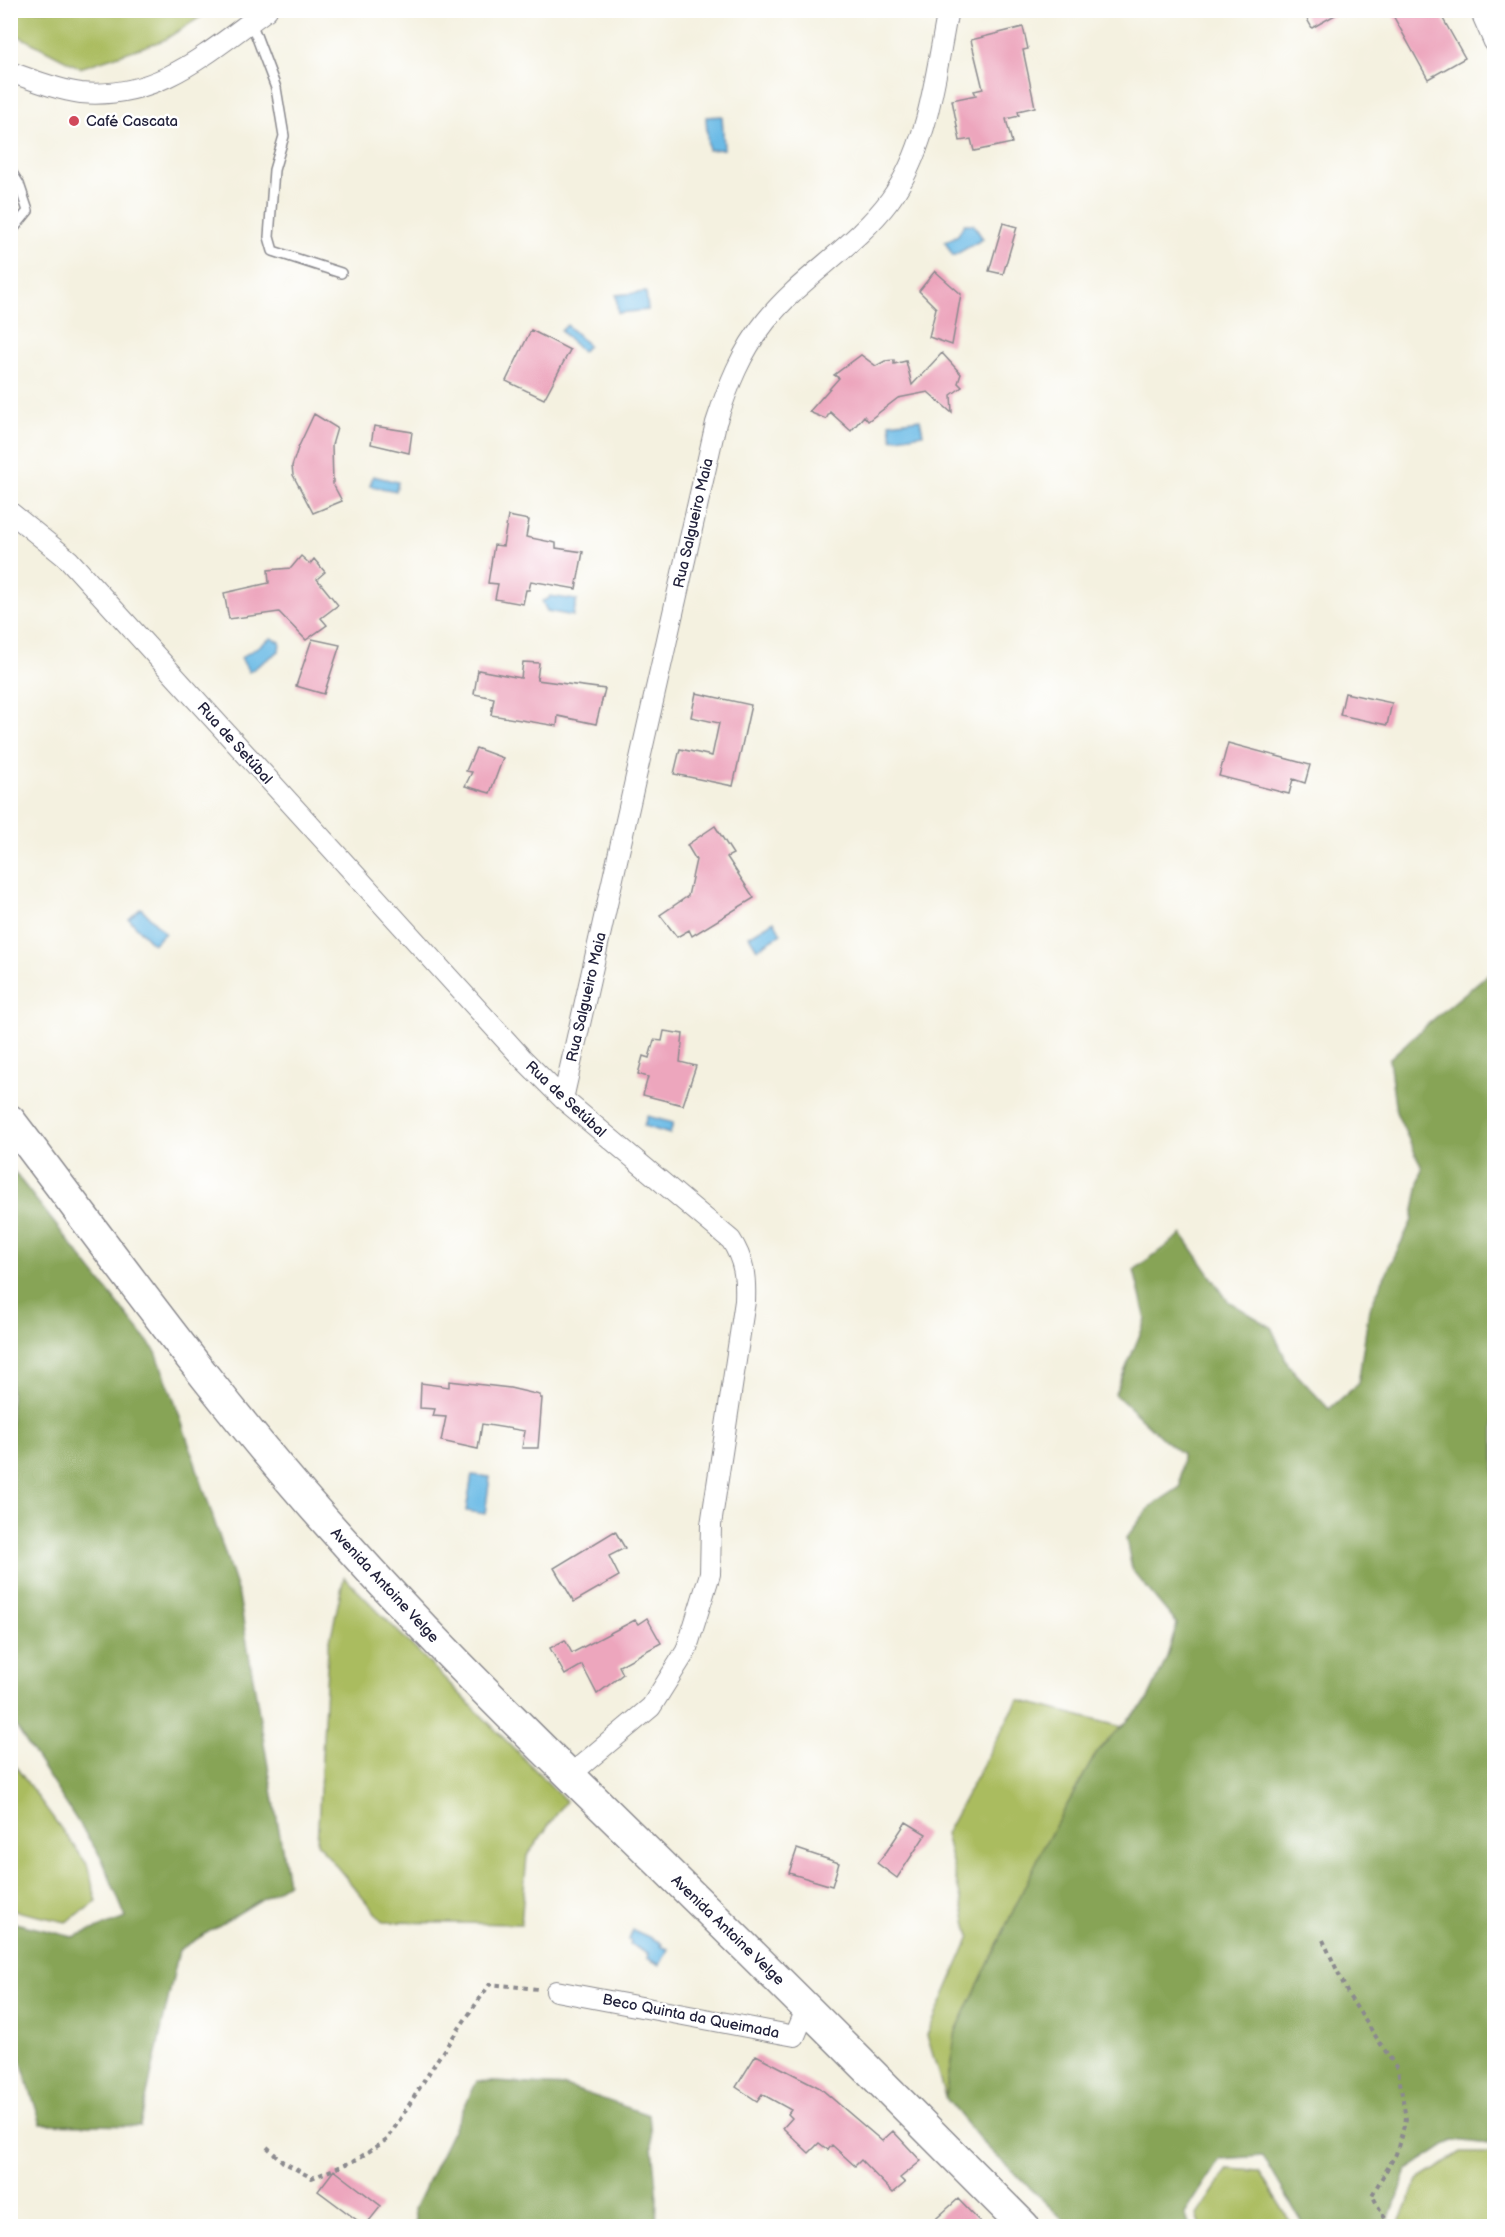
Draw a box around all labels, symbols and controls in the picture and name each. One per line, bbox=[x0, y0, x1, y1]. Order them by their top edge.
place label: Café Cascata bbox=[86, 112, 178, 131]
marker: Café Cascata bbox=[67, 114, 81, 128]
street label: Rua Salgueiro Maia bbox=[669, 456, 718, 590]
street label: Rua de Setúbal bbox=[193, 698, 276, 788]
street label: Rua Salgueiro Maia bbox=[562, 930, 611, 1064]
street label: Rua de Setúbal bbox=[521, 1057, 610, 1142]
street label: Avenida Antoine Velge bbox=[326, 1524, 443, 1647]
street label: Avenida Antoine Velge bbox=[667, 1871, 788, 1989]
street label: Beco Quinta da Queimada bbox=[601, 1990, 781, 2043]

